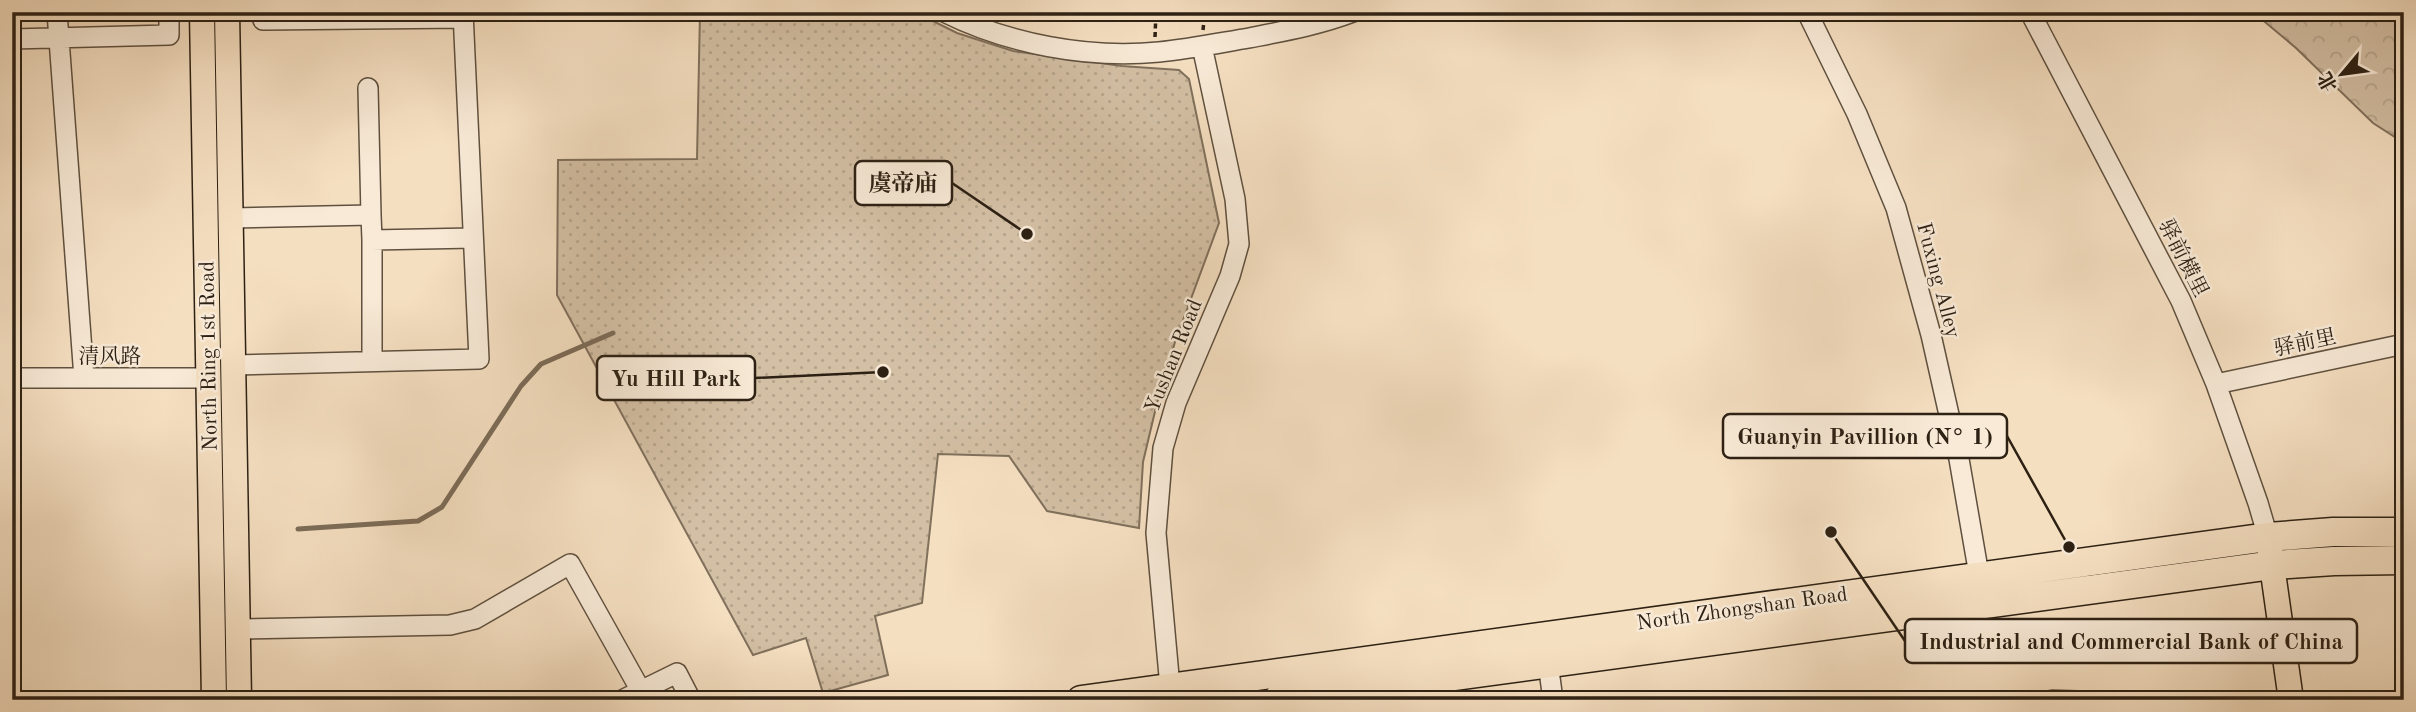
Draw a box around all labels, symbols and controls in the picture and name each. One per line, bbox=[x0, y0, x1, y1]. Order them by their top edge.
north arrow bbox=[2308, 38, 2378, 108]
text: 北 bbox=[2315, 68, 2342, 95]
callout: 虞帝庙 bbox=[855, 161, 952, 205]
text: 虞帝庙 bbox=[869, 170, 938, 196]
street label: 驿前横里 bbox=[2154, 216, 2213, 301]
street label: Fuxing Alley bbox=[1912, 220, 1963, 340]
street label: North Ring 1st Road bbox=[197, 261, 222, 451]
street label: Yushan Road bbox=[1142, 297, 1207, 416]
street label: 驿前里 bbox=[2272, 325, 2338, 360]
street label: 清风路 bbox=[79, 345, 142, 368]
callout: Yu Hill Park bbox=[597, 356, 755, 400]
text: Yu Hill Park bbox=[611, 368, 741, 391]
callout: Guanyin Pavillion (N° 1) bbox=[1723, 414, 2007, 458]
text: Guanyin Pavillion (N° 1) bbox=[1737, 426, 1993, 449]
street label: North Zhongshan Road bbox=[1635, 584, 1849, 635]
callout: Industrial and Commercial Bank of China bbox=[1905, 619, 2357, 663]
text: Industrial and Commercial Bank of China bbox=[1919, 631, 2343, 654]

